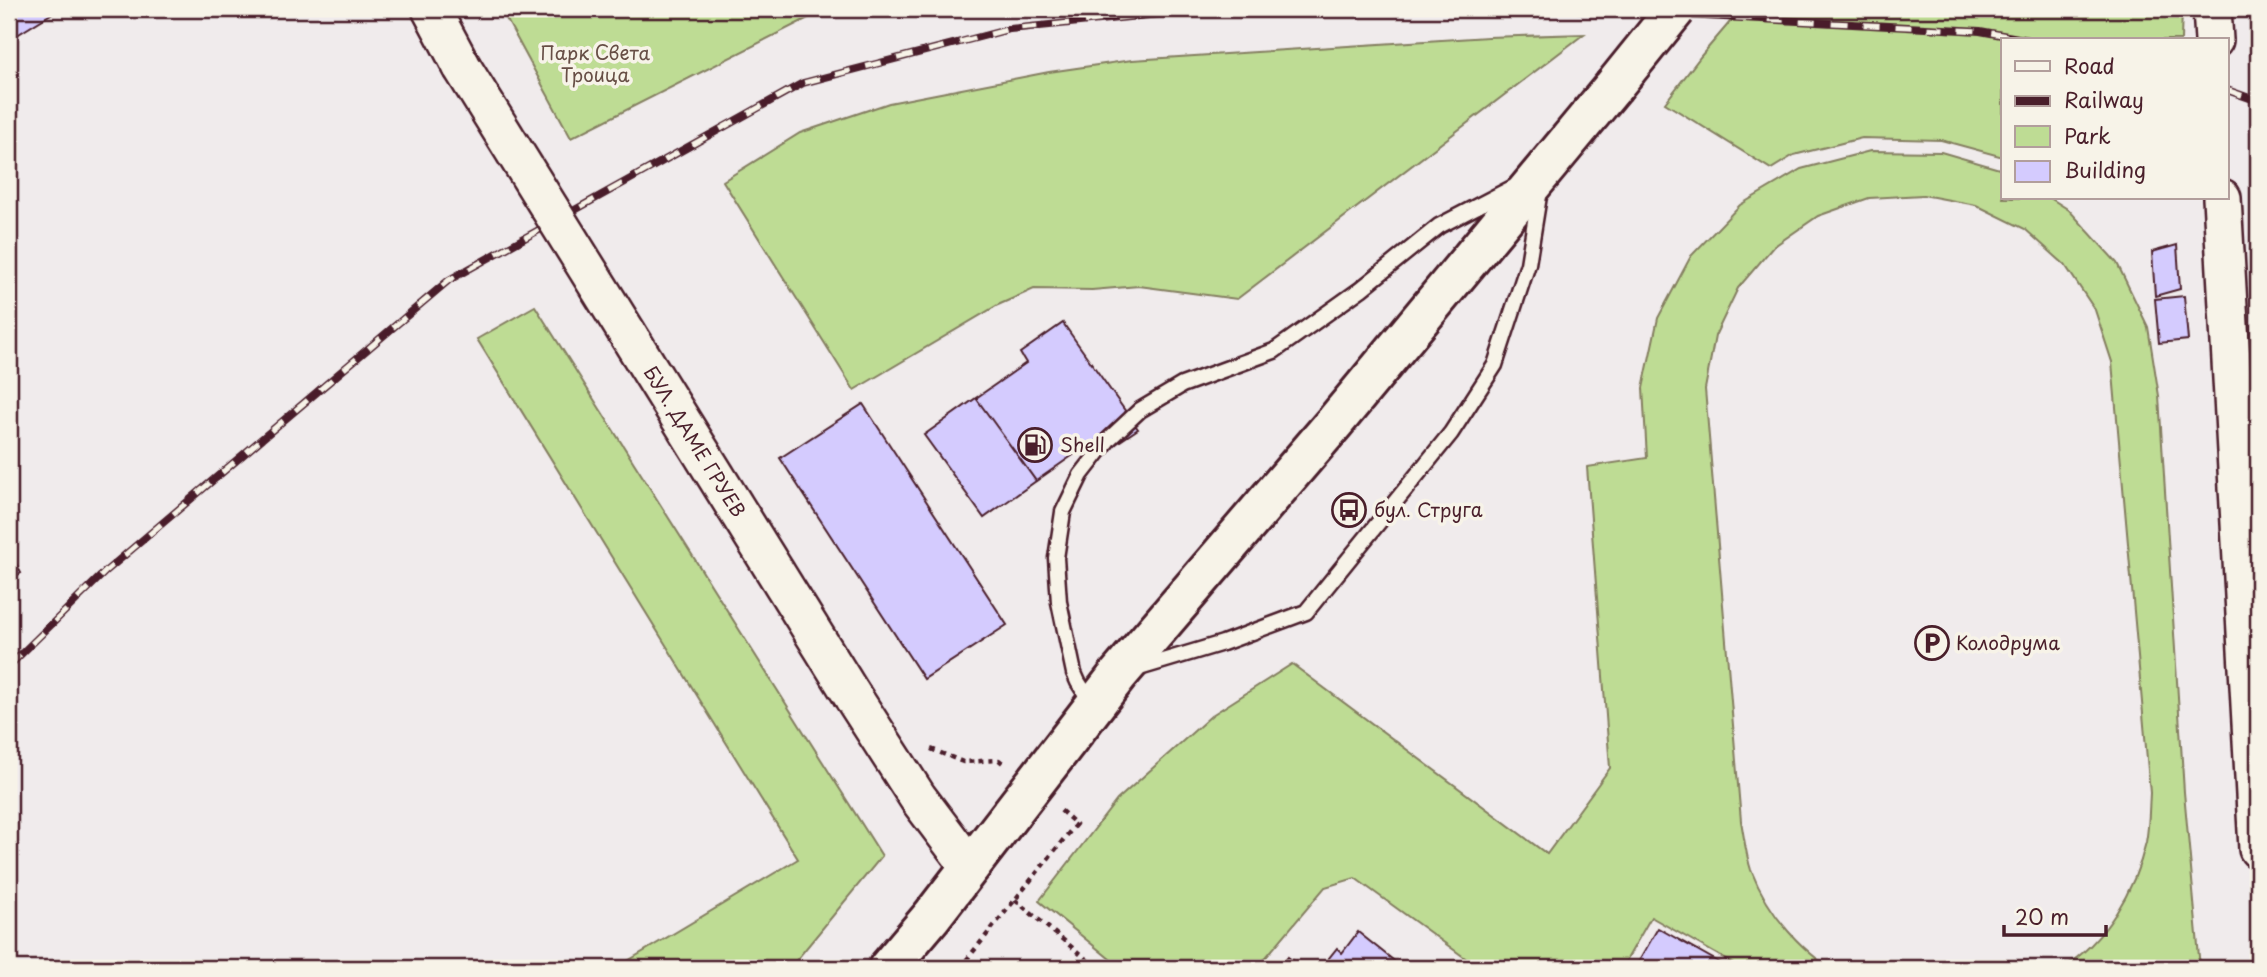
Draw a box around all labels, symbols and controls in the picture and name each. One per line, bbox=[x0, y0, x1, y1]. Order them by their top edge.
park label: Парк Света Троица bbox=[540, 38, 650, 88]
legend bbox=[2001, 38, 2228, 200]
text: Road bbox=[2064, 49, 2115, 81]
text: Railway bbox=[2064, 83, 2144, 115]
text: Park bbox=[2064, 119, 2111, 151]
text: Building bbox=[2064, 153, 2146, 185]
street label: БУЛ. ДАМЕ ГРУЕВ bbox=[638, 360, 753, 522]
fuel station icon: Shell bbox=[1016, 426, 1054, 464]
place label: Shell bbox=[1060, 430, 1105, 458]
bus stop icon: бул. Струга bbox=[1330, 491, 1368, 529]
place label: бул. Струга bbox=[1374, 495, 1483, 523]
parking icon: Колодрума bbox=[1913, 624, 1951, 662]
place label: Колодрума bbox=[1956, 628, 2060, 656]
scale bar bbox=[2004, 893, 2106, 937]
text: 20 m bbox=[2015, 900, 2069, 932]

